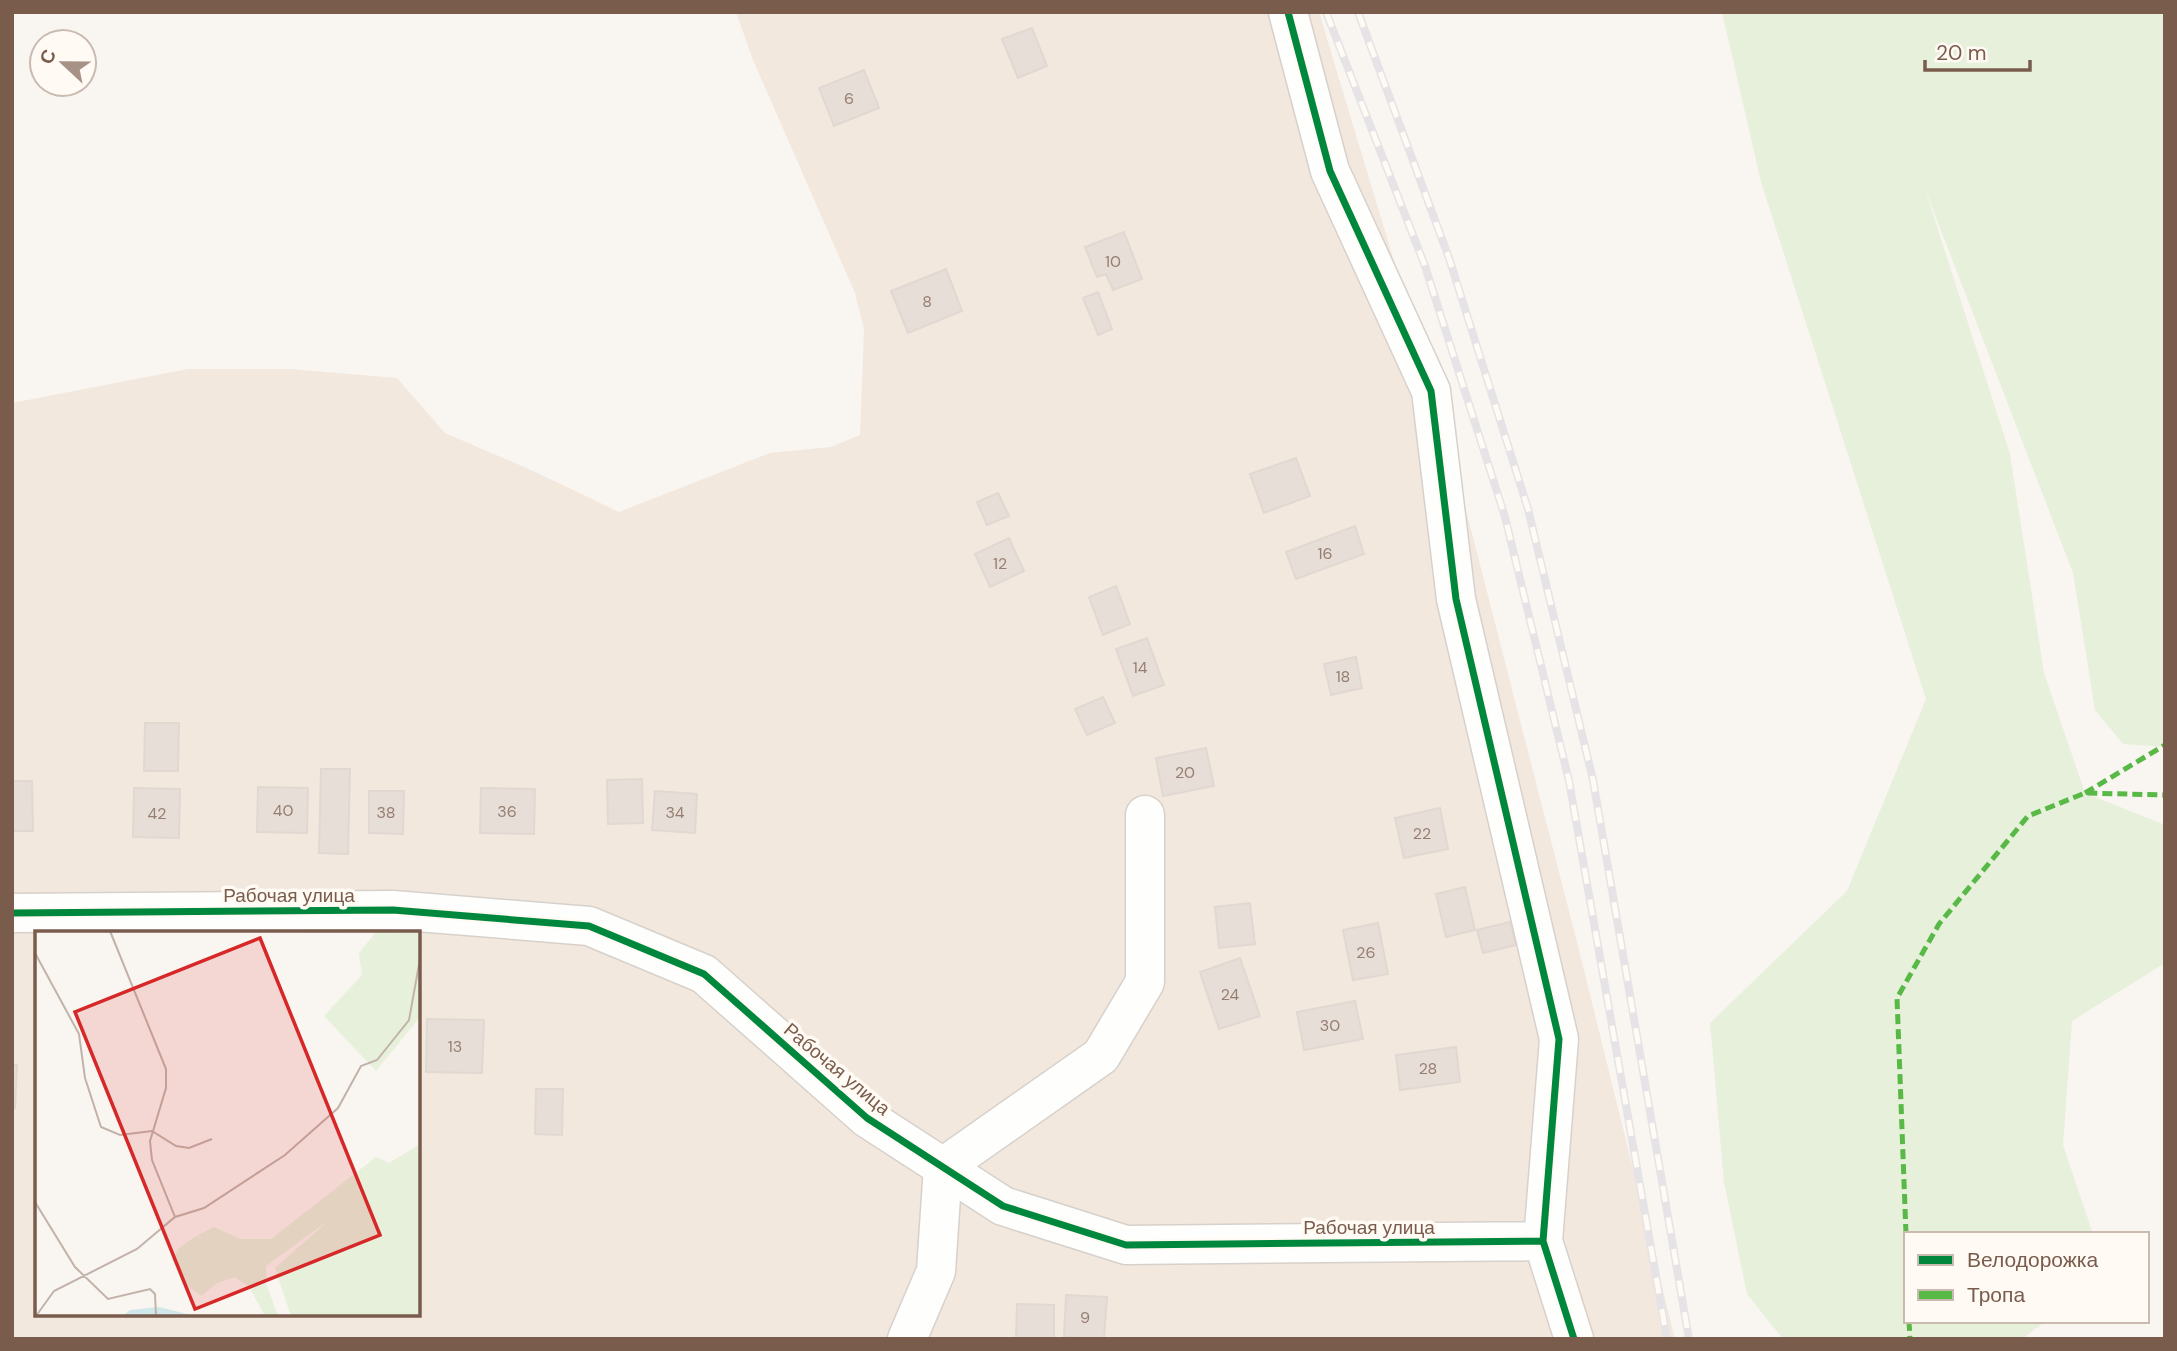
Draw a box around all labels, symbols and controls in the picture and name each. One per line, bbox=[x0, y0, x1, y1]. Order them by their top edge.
north arrow bbox=[28, 28, 98, 98]
scale bar bbox=[1925, 28, 2030, 72]
text: 20 m bbox=[1936, 39, 1987, 67]
text: С bbox=[34, 46, 62, 68]
house number: 6 bbox=[844, 88, 854, 109]
house number: 10 bbox=[1105, 251, 1121, 272]
house number: 8 bbox=[922, 291, 932, 312]
house number: 16 bbox=[1317, 543, 1333, 564]
house number: 12 bbox=[993, 553, 1007, 574]
house number: 14 bbox=[1133, 657, 1148, 678]
house number: 18 bbox=[1336, 666, 1350, 687]
house number: 20 bbox=[1175, 762, 1195, 783]
house number: 40 bbox=[273, 800, 293, 821]
house number: 36 bbox=[497, 801, 517, 822]
house number: 38 bbox=[376, 802, 396, 823]
house number: 34 bbox=[665, 802, 685, 823]
house number: 42 bbox=[148, 803, 166, 824]
house number: 22 bbox=[1413, 823, 1431, 844]
street label: Рабочая улица bbox=[223, 883, 355, 908]
inset map bbox=[35, 931, 420, 1316]
house number: 26 bbox=[1356, 942, 1376, 963]
house number: 24 bbox=[1221, 984, 1240, 1005]
house number: 30 bbox=[1320, 1015, 1340, 1036]
street label: Рабочая улица bbox=[779, 1017, 896, 1121]
house number: 13 bbox=[448, 1036, 462, 1057]
house number: 28 bbox=[1419, 1058, 1437, 1079]
street label: Рабочая улица bbox=[1303, 1215, 1435, 1240]
legend bbox=[1904, 1232, 2149, 1323]
text: Велодорожка bbox=[1967, 1246, 2098, 1274]
text: Тропа bbox=[1967, 1281, 2025, 1309]
house number: 9 bbox=[1080, 1307, 1090, 1328]

